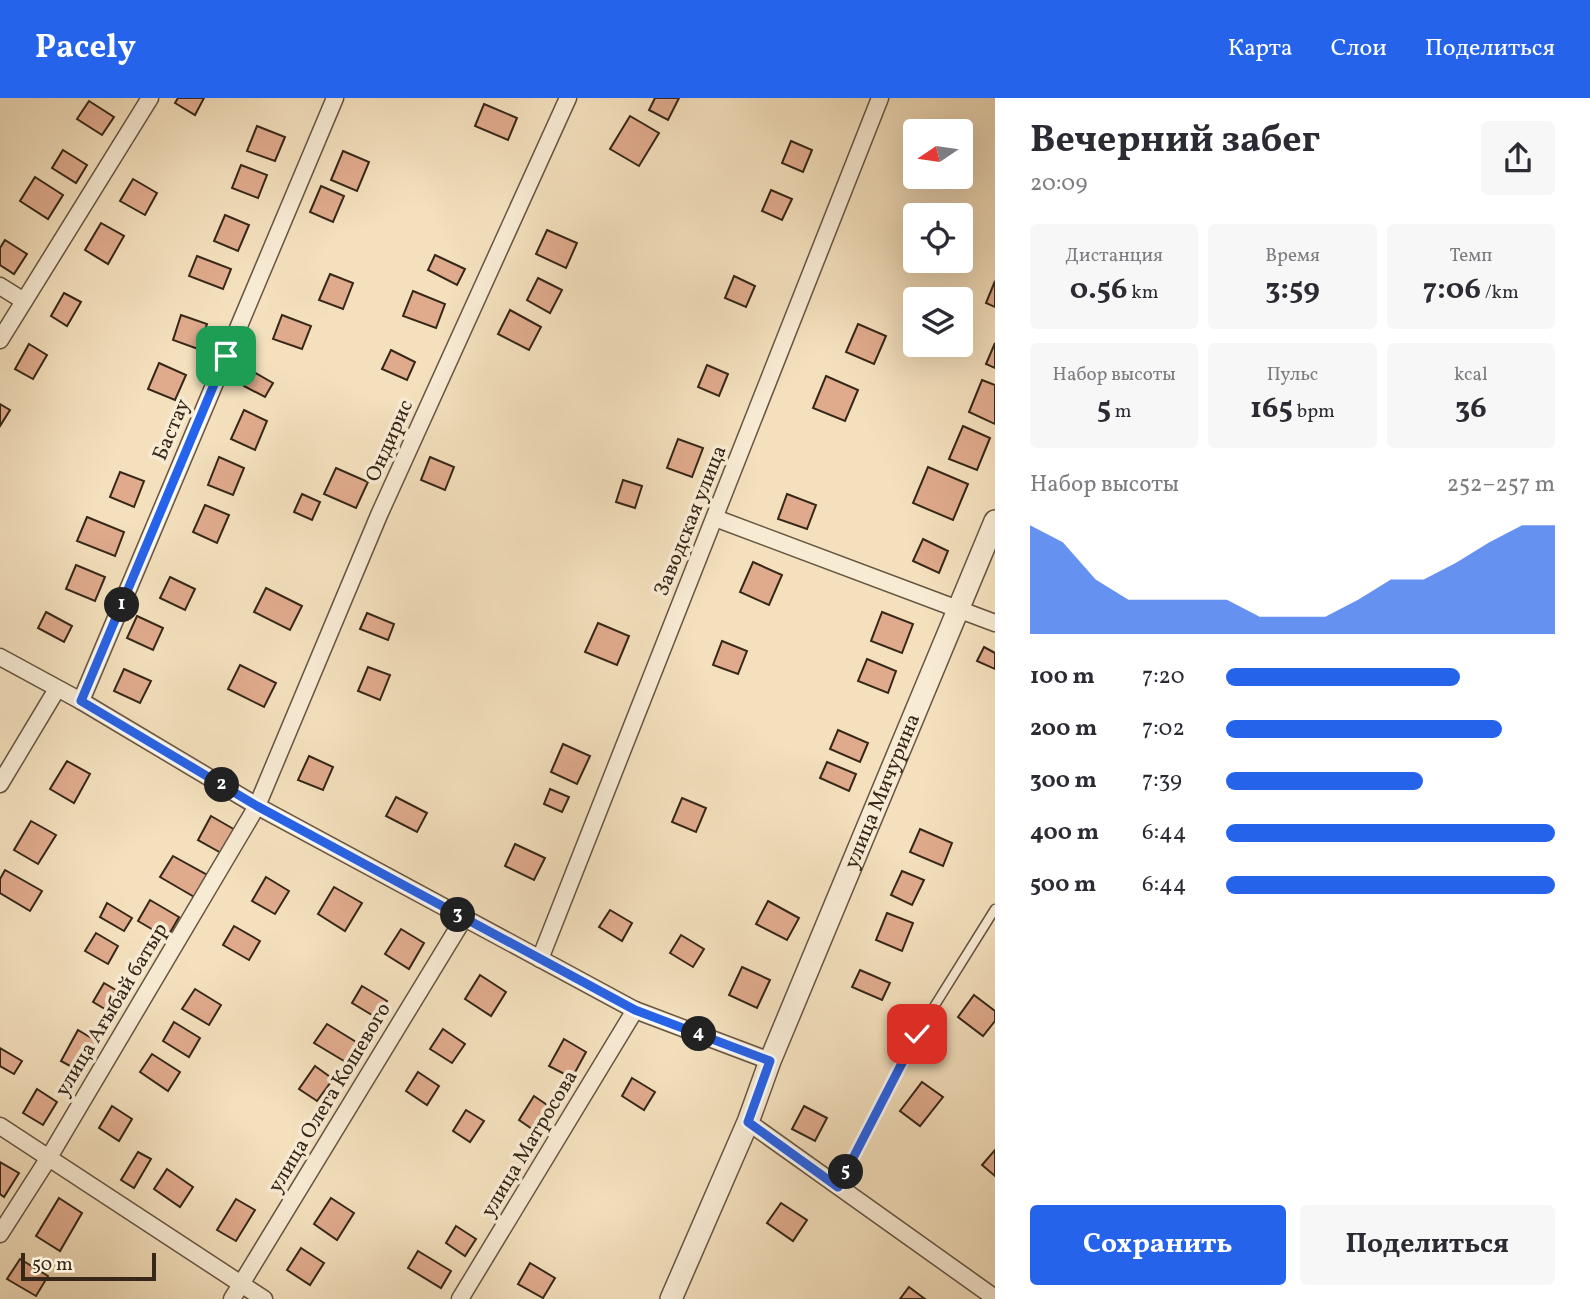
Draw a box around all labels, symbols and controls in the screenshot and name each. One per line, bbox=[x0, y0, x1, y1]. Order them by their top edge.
text: Pacely bbox=[35, 26, 136, 72]
text: Карта bbox=[1228, 32, 1293, 66]
text: Слои bbox=[1331, 32, 1387, 66]
text: Поделиться bbox=[1425, 32, 1555, 66]
text: Вечерний забег bbox=[1030, 115, 1320, 168]
north arrow bbox=[903, 119, 973, 189]
map controls bbox=[903, 119, 973, 357]
button: share bbox=[1481, 121, 1555, 195]
text: 20:09 bbox=[1030, 168, 1087, 200]
button: locate bbox=[903, 203, 973, 273]
text: Дистанция bbox=[1065, 243, 1163, 269]
text: Время bbox=[1265, 243, 1320, 269]
text: Темп bbox=[1449, 243, 1492, 269]
text: 0.56 bbox=[1070, 269, 1127, 311]
text: 3:59 bbox=[1265, 269, 1320, 311]
text: 7:06 bbox=[1423, 269, 1481, 311]
text: km bbox=[1127, 280, 1158, 306]
text: /km bbox=[1481, 280, 1519, 306]
button: layers bbox=[903, 287, 973, 357]
pin bbox=[196, 326, 256, 386]
icon: arrive bbox=[207, 337, 245, 375]
text: Набор высоты bbox=[1053, 362, 1176, 388]
text: Пульс bbox=[1267, 362, 1318, 388]
text: kcal bbox=[1454, 362, 1488, 388]
text: 5 bbox=[1097, 388, 1111, 430]
text: 165 bbox=[1250, 388, 1293, 430]
text: 36 bbox=[1455, 388, 1487, 430]
street label: Бастау bbox=[146, 394, 198, 465]
street label: Ондирис bbox=[359, 395, 421, 487]
text: m bbox=[1111, 399, 1132, 425]
text: bpm bbox=[1293, 399, 1335, 425]
street label: Заводская улица bbox=[648, 441, 734, 601]
text: Набор высоты bbox=[1030, 469, 1179, 501]
text: 252–257 m bbox=[1447, 469, 1555, 501]
pin: 1 bbox=[104, 588, 140, 622]
text: 1 bbox=[118, 591, 125, 617]
text: 100 m bbox=[1030, 661, 1095, 693]
text: 7:20 bbox=[1142, 661, 1185, 693]
street label: улица Мичурина bbox=[837, 709, 928, 873]
text: 200 m bbox=[1030, 713, 1097, 745]
text: 7:02 bbox=[1142, 713, 1185, 745]
text: 300 m bbox=[1030, 765, 1097, 797]
text: 7:39 bbox=[1142, 765, 1182, 797]
pin: 2 bbox=[204, 768, 240, 802]
text: 2 bbox=[217, 771, 226, 797]
text: 400 m bbox=[1030, 817, 1099, 849]
text: 6:44 bbox=[1142, 817, 1187, 849]
text: 500 m bbox=[1030, 869, 1096, 901]
text: 6:44 bbox=[1142, 869, 1187, 901]
pin: 3 bbox=[440, 898, 476, 932]
text: 3 bbox=[453, 901, 462, 927]
street label: улица Ағыбай батыр bbox=[49, 918, 175, 1102]
street label: улица Олега Кошевого bbox=[262, 997, 398, 1199]
pin bbox=[887, 1004, 947, 1064]
icon: check bbox=[898, 1015, 936, 1053]
pin: 4 bbox=[682, 1016, 716, 1052]
text: 4 bbox=[693, 1020, 704, 1046]
street label: улица Матросова bbox=[475, 1065, 585, 1223]
pin: 5 bbox=[828, 1154, 864, 1190]
text: 5 bbox=[841, 1158, 850, 1184]
button: Сохранить bbox=[1030, 1205, 1286, 1285]
button: Поделиться bbox=[1300, 1205, 1555, 1285]
scale bar bbox=[21, 1250, 156, 1282]
text: 50 m bbox=[32, 1252, 73, 1278]

